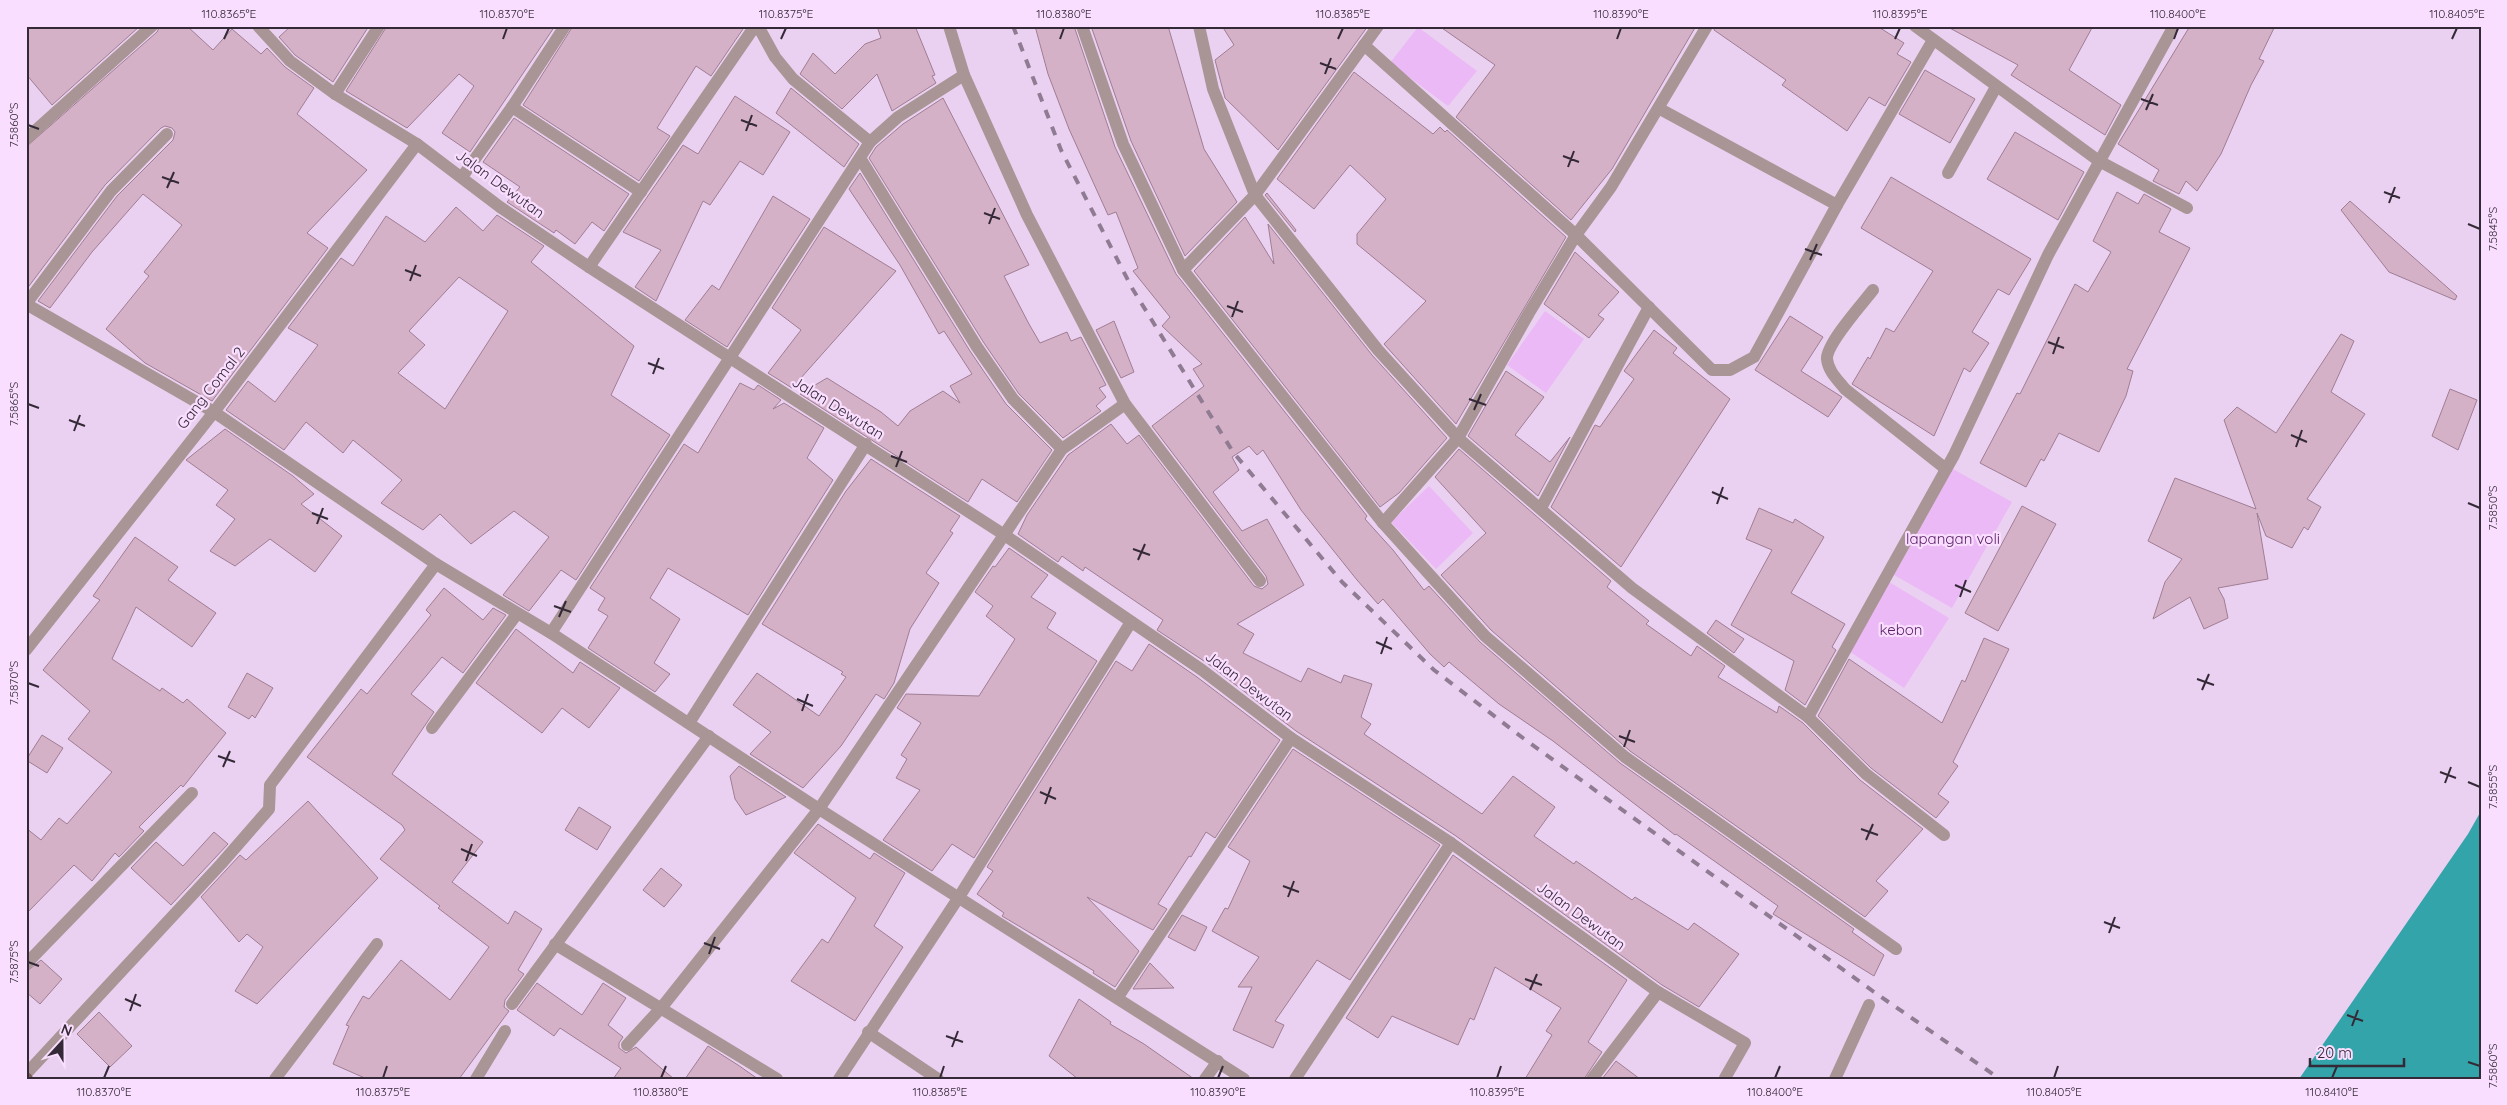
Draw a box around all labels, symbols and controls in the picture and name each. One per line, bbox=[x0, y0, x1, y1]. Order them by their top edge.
text: 110.8365°E bbox=[202, 6, 257, 21]
text: 110.8370°E bbox=[479, 6, 535, 21]
text: 110.8375°E bbox=[759, 6, 813, 21]
text: 110.8380°E bbox=[1036, 6, 1092, 21]
text: 110.8385°E bbox=[1316, 6, 1371, 21]
text: 110.8390°E bbox=[1593, 6, 1649, 21]
text: 110.8395°E bbox=[1873, 6, 1928, 21]
text: 110.8400°E bbox=[2150, 6, 2206, 21]
text: 110.8405°E bbox=[2429, 6, 2485, 21]
text: 7.5860°S bbox=[6, 102, 21, 147]
street label: Jalan Dewutan bbox=[452, 145, 548, 222]
text: 7.5845°S bbox=[2485, 207, 2500, 251]
street label: Gang Comal 2 bbox=[173, 343, 249, 433]
street label: Jalan Dewutan bbox=[789, 372, 888, 443]
text: 7.5865°S bbox=[6, 382, 21, 426]
text: 7.5850°S bbox=[2485, 485, 2500, 531]
park label: lapangan voli bbox=[1906, 529, 2000, 548]
park label: kebon bbox=[1880, 620, 1923, 639]
street label: Jalan Dewutan bbox=[1202, 646, 1297, 725]
text: 7.5870°S bbox=[6, 661, 21, 705]
text: 7.5855°S bbox=[2485, 765, 2500, 809]
street label: Jalan Dewutan bbox=[1533, 877, 1629, 954]
text: 7.5875°S bbox=[6, 940, 21, 984]
north arrow bbox=[38, 1018, 88, 1068]
text: N bbox=[59, 1020, 75, 1040]
scale bar bbox=[2310, 1035, 2403, 1067]
text: 20 m bbox=[2317, 1043, 2352, 1062]
text: 7.5860°S bbox=[2485, 1043, 2500, 1088]
text: 110.8370°E bbox=[76, 1084, 132, 1099]
text: 110.8375°E bbox=[356, 1084, 410, 1099]
text: 110.8380°E bbox=[633, 1084, 689, 1099]
text: 110.8385°E bbox=[913, 1084, 968, 1099]
text: 110.8390°E bbox=[1190, 1084, 1246, 1099]
text: 110.8395°E bbox=[1470, 1084, 1525, 1099]
text: 110.8400°E bbox=[1747, 1084, 1803, 1099]
text: 110.8405°E bbox=[2026, 1084, 2082, 1099]
text: 110.8410°E bbox=[2305, 1084, 2359, 1099]

